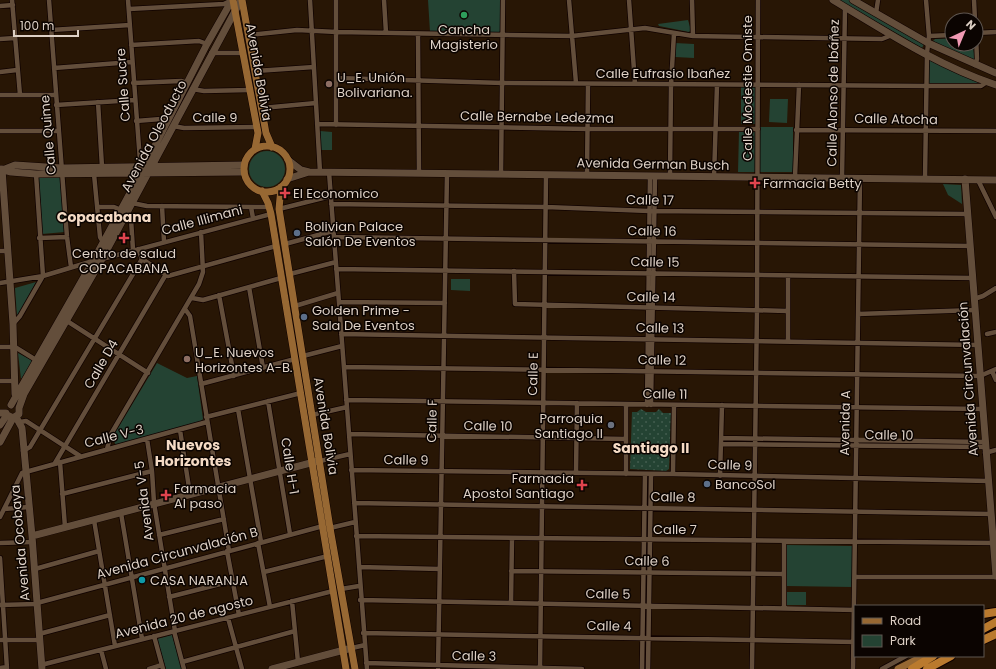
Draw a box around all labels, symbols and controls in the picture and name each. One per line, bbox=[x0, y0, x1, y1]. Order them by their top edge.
marker: Cancha Magisterio bbox=[459, 10, 469, 20]
scale bar bbox=[14, 12, 78, 38]
north arrow bbox=[944, 12, 984, 52]
street label: Calle Modestie Omiste bbox=[738, 15, 757, 161]
text: N bbox=[962, 16, 979, 33]
text: 100 m bbox=[20, 17, 54, 34]
street label: Calle Alonso de Ibáñez bbox=[822, 19, 844, 167]
place label: Cancha Magisterio bbox=[430, 20, 498, 54]
street label: Avenida Bolivia bbox=[241, 22, 277, 122]
street label: Calle Sucre bbox=[111, 48, 135, 122]
street label: Calle Eufrasio Ibañez bbox=[596, 64, 730, 83]
place label: U_E. Unión Bolivariana. bbox=[337, 68, 413, 102]
street label: Avenida Oleoducto bbox=[116, 77, 192, 195]
marker: U_E. Unión Bolivariana. bbox=[324, 79, 334, 89]
street label: Calle Quime bbox=[35, 94, 61, 176]
street label: Calle Bernabe Ledezma bbox=[460, 106, 614, 128]
street label: Calle 9 bbox=[193, 108, 237, 127]
street label: Calle Atocha bbox=[854, 109, 938, 129]
street label: Avenida German Busch bbox=[576, 153, 730, 175]
place label: Farmacia Betty bbox=[763, 174, 862, 193]
marker: Farmacia Betty bbox=[750, 178, 760, 188]
place label: El Economico bbox=[293, 184, 379, 203]
marker: El Economico bbox=[280, 188, 290, 198]
street label: Calle 17 bbox=[626, 190, 674, 210]
street label: Calle Illimani bbox=[159, 200, 245, 240]
district label: Copacabana bbox=[57, 207, 151, 227]
place label: Bolivian Palace Salón De Eventos bbox=[305, 217, 416, 251]
street label: Calle 16 bbox=[627, 221, 677, 241]
marker: Bolivian Palace Salón De Eventos bbox=[292, 228, 302, 238]
marker: Centro de salud COPACABANA bbox=[118, 232, 130, 244]
place label: Centro de salud COPACABANA bbox=[72, 244, 176, 278]
street label: Calle 15 bbox=[630, 252, 680, 272]
street label: Calle 14 bbox=[626, 287, 676, 307]
place label: Golden Prime - Sala De Eventos bbox=[312, 301, 415, 335]
street label: Avenida Circunvalación bbox=[953, 301, 983, 457]
marker: Golden Prime - Sala De Eventos bbox=[299, 312, 309, 322]
street label: Calle 13 bbox=[636, 318, 684, 338]
street label: Calle D4 bbox=[79, 336, 123, 392]
place label: U_E. Nuevos Horizontes A-B. bbox=[195, 343, 293, 377]
street label: Calle 12 bbox=[638, 350, 686, 370]
street label: Calle E bbox=[523, 352, 543, 396]
marker: U_E. Nuevos Horizontes A-B. bbox=[182, 354, 192, 364]
street label: Avenida Bolivia bbox=[309, 376, 343, 476]
street label: Calle 11 bbox=[642, 384, 688, 404]
street label: Avenida A bbox=[835, 390, 855, 456]
street label: Calle F bbox=[422, 399, 442, 443]
place label: Parroquia Santiago ll bbox=[535, 409, 603, 443]
street label: Calle 10 bbox=[463, 416, 513, 436]
street label: Calle V-3 bbox=[82, 419, 146, 453]
marker: Parroquia Santiago ll bbox=[606, 420, 616, 430]
street label: Calle 10 bbox=[864, 425, 914, 445]
district label: Nuevos Horizontes bbox=[155, 435, 232, 471]
street label: Calle H-1 bbox=[276, 436, 304, 496]
district label: Santiago II bbox=[613, 438, 689, 458]
street label: Calle 9 bbox=[383, 450, 429, 470]
street label: Calle 9 bbox=[707, 455, 753, 475]
street label: Avenida V-5 bbox=[130, 460, 158, 542]
place label: Farmacia Apostol Santiago bbox=[463, 469, 574, 503]
place label: BancoSol bbox=[715, 475, 775, 494]
place label: Farmacia Al paso bbox=[174, 479, 236, 513]
marker: BancoSol bbox=[702, 479, 712, 489]
marker: Farmacia Apostol Santiago bbox=[577, 480, 587, 490]
street label: Avenida Ocobaya bbox=[5, 484, 35, 602]
street label: Calle 8 bbox=[650, 487, 696, 507]
marker: Farmacia Al paso bbox=[161, 490, 171, 500]
street label: Calle 7 bbox=[653, 520, 697, 539]
street label: Avenida Circunvalación B bbox=[94, 522, 260, 584]
street label: Calle 6 bbox=[624, 551, 670, 571]
place label: CASA NARANJA bbox=[150, 571, 248, 590]
marker: CASA NARANJA bbox=[137, 575, 147, 585]
street label: Calle 5 bbox=[585, 584, 631, 604]
street label: Avenida 20 de agosto bbox=[113, 591, 255, 643]
legend bbox=[854, 605, 984, 657]
text: Road bbox=[890, 612, 921, 629]
street label: Calle 4 bbox=[586, 616, 632, 636]
text: Park bbox=[890, 632, 917, 649]
street label: Calle 3 bbox=[452, 646, 496, 666]

